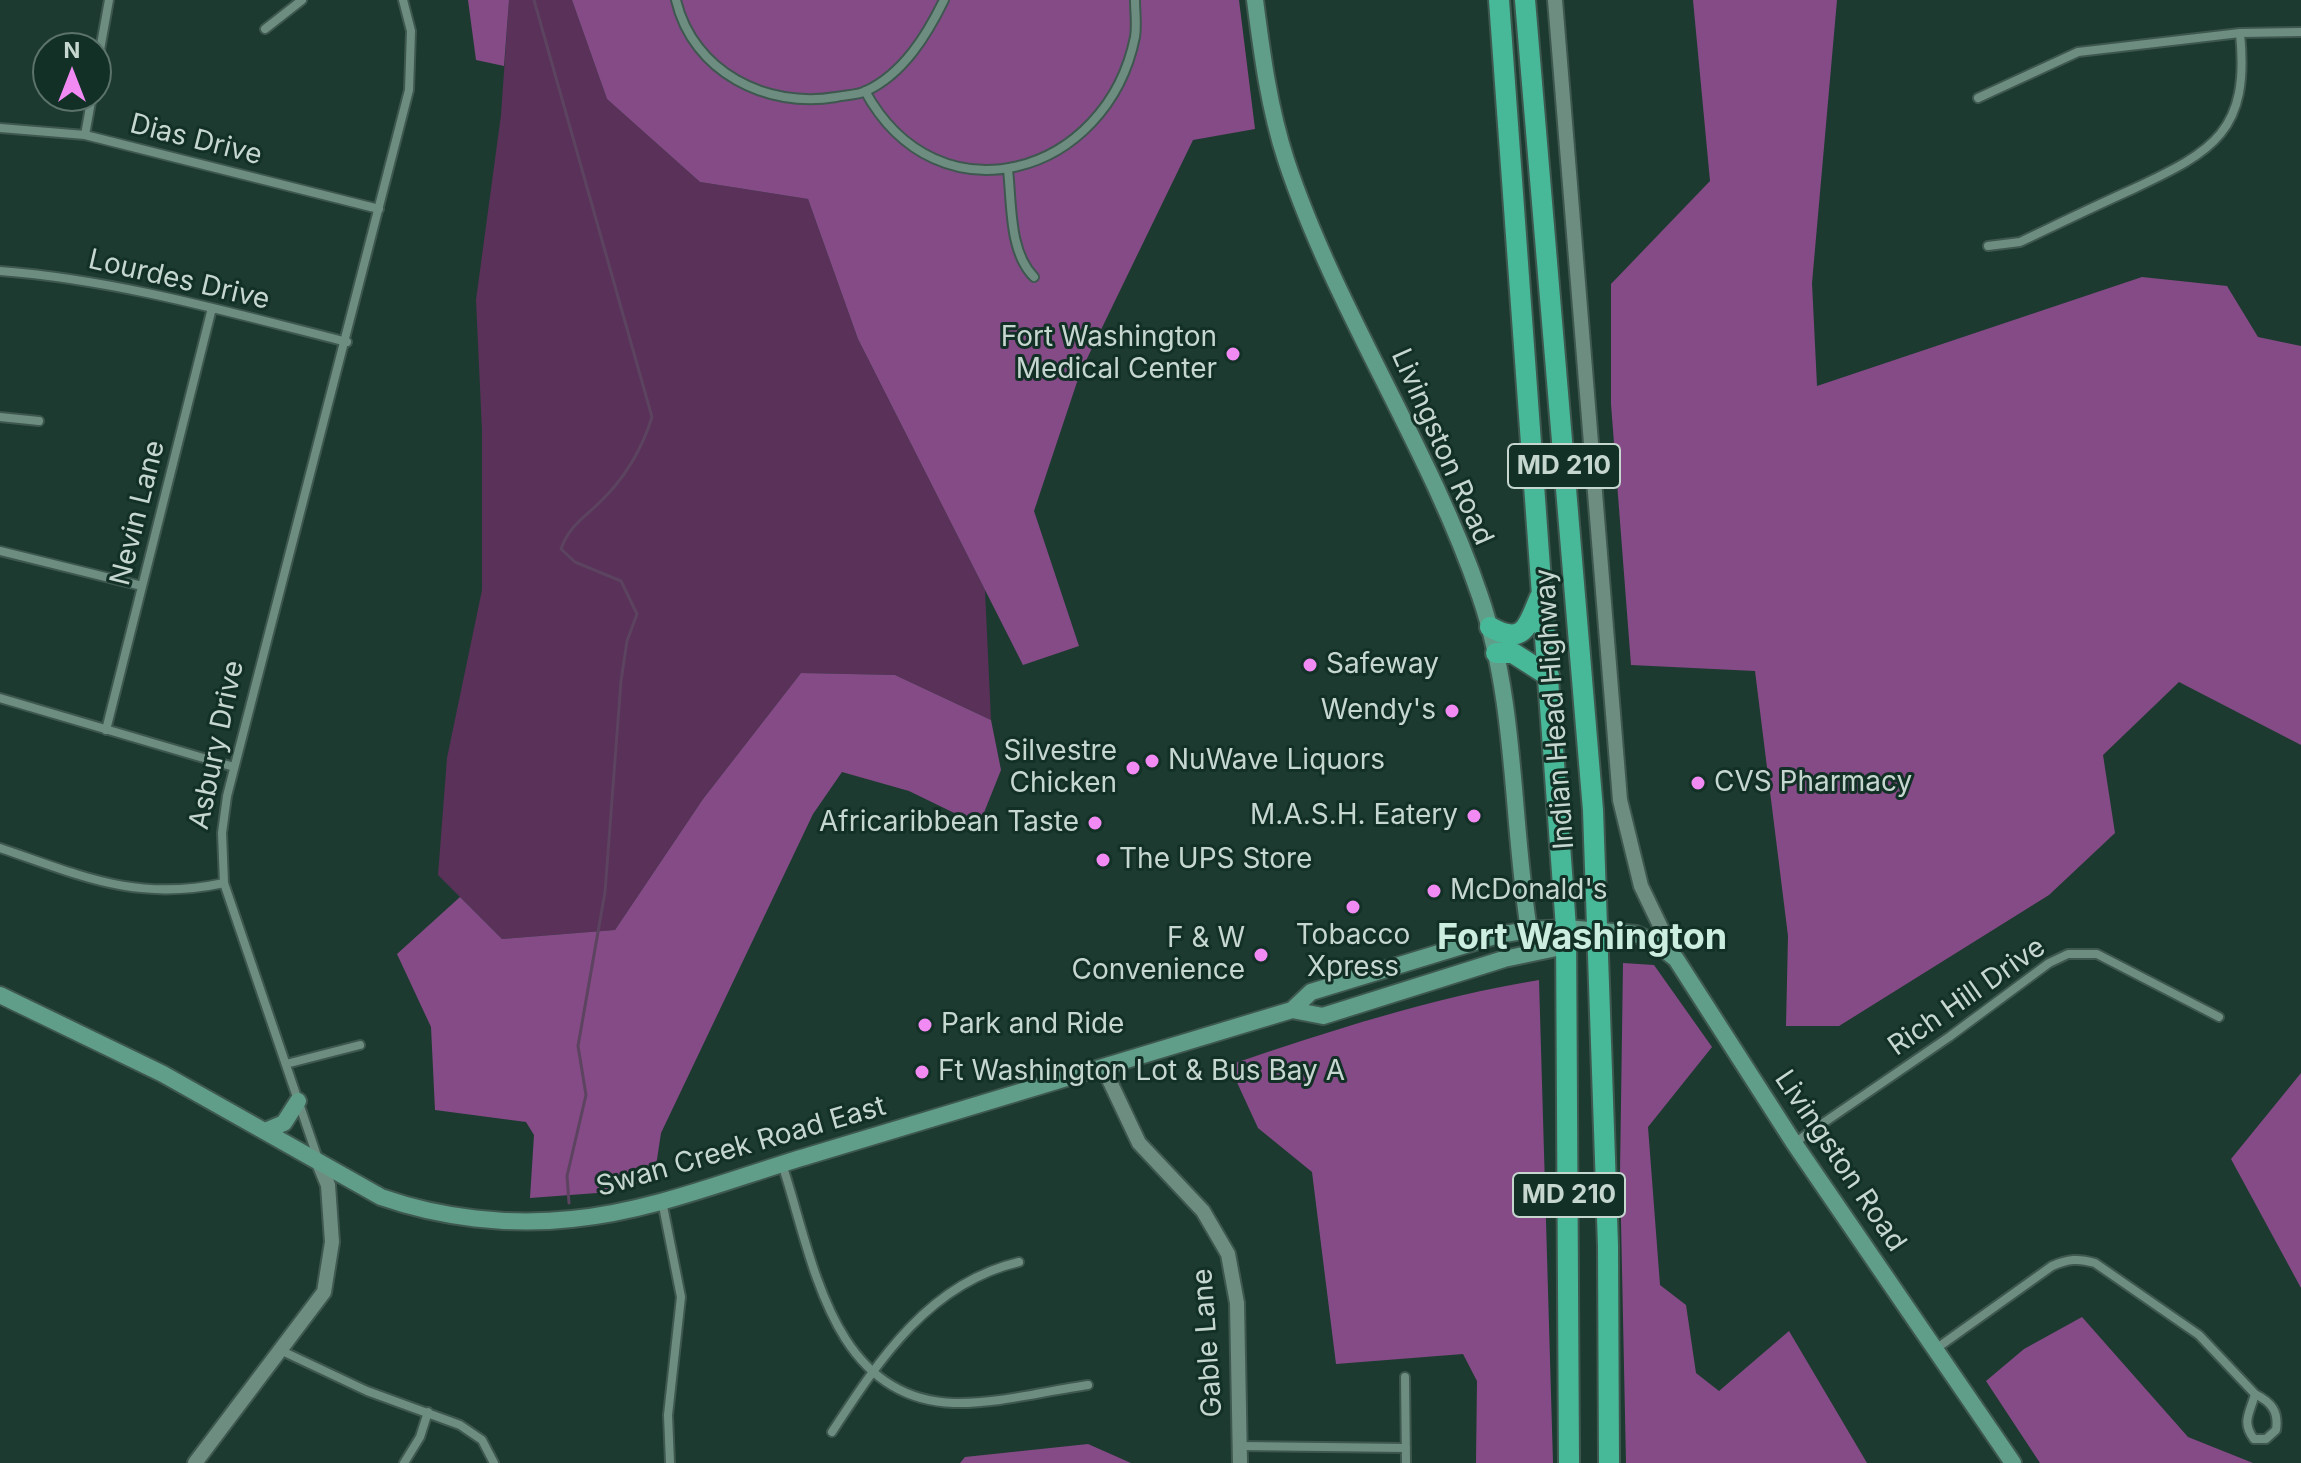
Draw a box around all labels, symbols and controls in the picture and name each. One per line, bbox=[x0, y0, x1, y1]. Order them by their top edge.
north arrow bbox=[32, 32, 112, 112]
text: N bbox=[64, 37, 80, 63]
street label: Dias Drive bbox=[127, 107, 265, 173]
street label: Lourdes Drive bbox=[85, 243, 273, 317]
place label: Fort Washington Medical Center bbox=[1001, 321, 1217, 387]
street label: Livingston Road bbox=[1384, 344, 1500, 550]
marker: Fort Washington Medical Center bbox=[1224, 345, 1242, 363]
street label: Nevin Lane bbox=[104, 437, 172, 589]
road number: MD 210 bbox=[1508, 444, 1620, 488]
street label: Indian Head Highway bbox=[1528, 567, 1582, 851]
place label: Safeway bbox=[1326, 648, 1439, 682]
marker: Safeway bbox=[1301, 656, 1319, 674]
street label: Asbury Drive bbox=[183, 657, 251, 833]
place label: Wendy's bbox=[1321, 694, 1436, 728]
marker: Wendy's bbox=[1443, 702, 1461, 720]
place label: Silvestre Chicken bbox=[1003, 735, 1117, 801]
place label: NuWave Liquors bbox=[1168, 744, 1385, 778]
marker: NuWave Liquors bbox=[1143, 752, 1161, 770]
marker: Silvestre Chicken bbox=[1124, 759, 1142, 777]
place label: CVS Pharmacy bbox=[1714, 766, 1912, 800]
marker: CVS Pharmacy bbox=[1689, 774, 1707, 792]
place label: M.A.S.H. Eatery bbox=[1250, 799, 1458, 833]
place label: Africaribbean Taste bbox=[819, 806, 1079, 840]
marker: M.A.S.H. Eatery bbox=[1465, 807, 1483, 825]
marker: Africaribbean Taste bbox=[1086, 814, 1104, 832]
place label: The UPS Store bbox=[1119, 843, 1312, 877]
marker: The UPS Store bbox=[1094, 851, 1112, 869]
place label: McDonald's bbox=[1450, 874, 1608, 908]
marker: McDonald's bbox=[1425, 882, 1443, 900]
marker: Tobacco Xpress bbox=[1344, 898, 1362, 916]
district label: Fort Washington bbox=[1437, 916, 1727, 960]
place label: Tobacco Xpress bbox=[1296, 919, 1410, 985]
place label: F & W Convenience bbox=[1072, 922, 1245, 988]
street label: Rich Hill Drive bbox=[1882, 931, 2052, 1063]
marker: F & W Convenience bbox=[1252, 946, 1270, 964]
place label: Park and Ride bbox=[941, 1008, 1124, 1042]
marker: Park and Ride bbox=[916, 1016, 934, 1034]
place label: Ft Washington Lot & Bus Bay A bbox=[938, 1055, 1345, 1089]
marker: Ft Washington Lot & Bus Bay A bbox=[913, 1063, 931, 1081]
street label: Livingston Road bbox=[1767, 1064, 1913, 1258]
street label: Swan Creek Road East bbox=[592, 1090, 890, 1204]
road number: MD 210 bbox=[1513, 1173, 1625, 1217]
street label: Gable Lane bbox=[1186, 1267, 1230, 1419]

